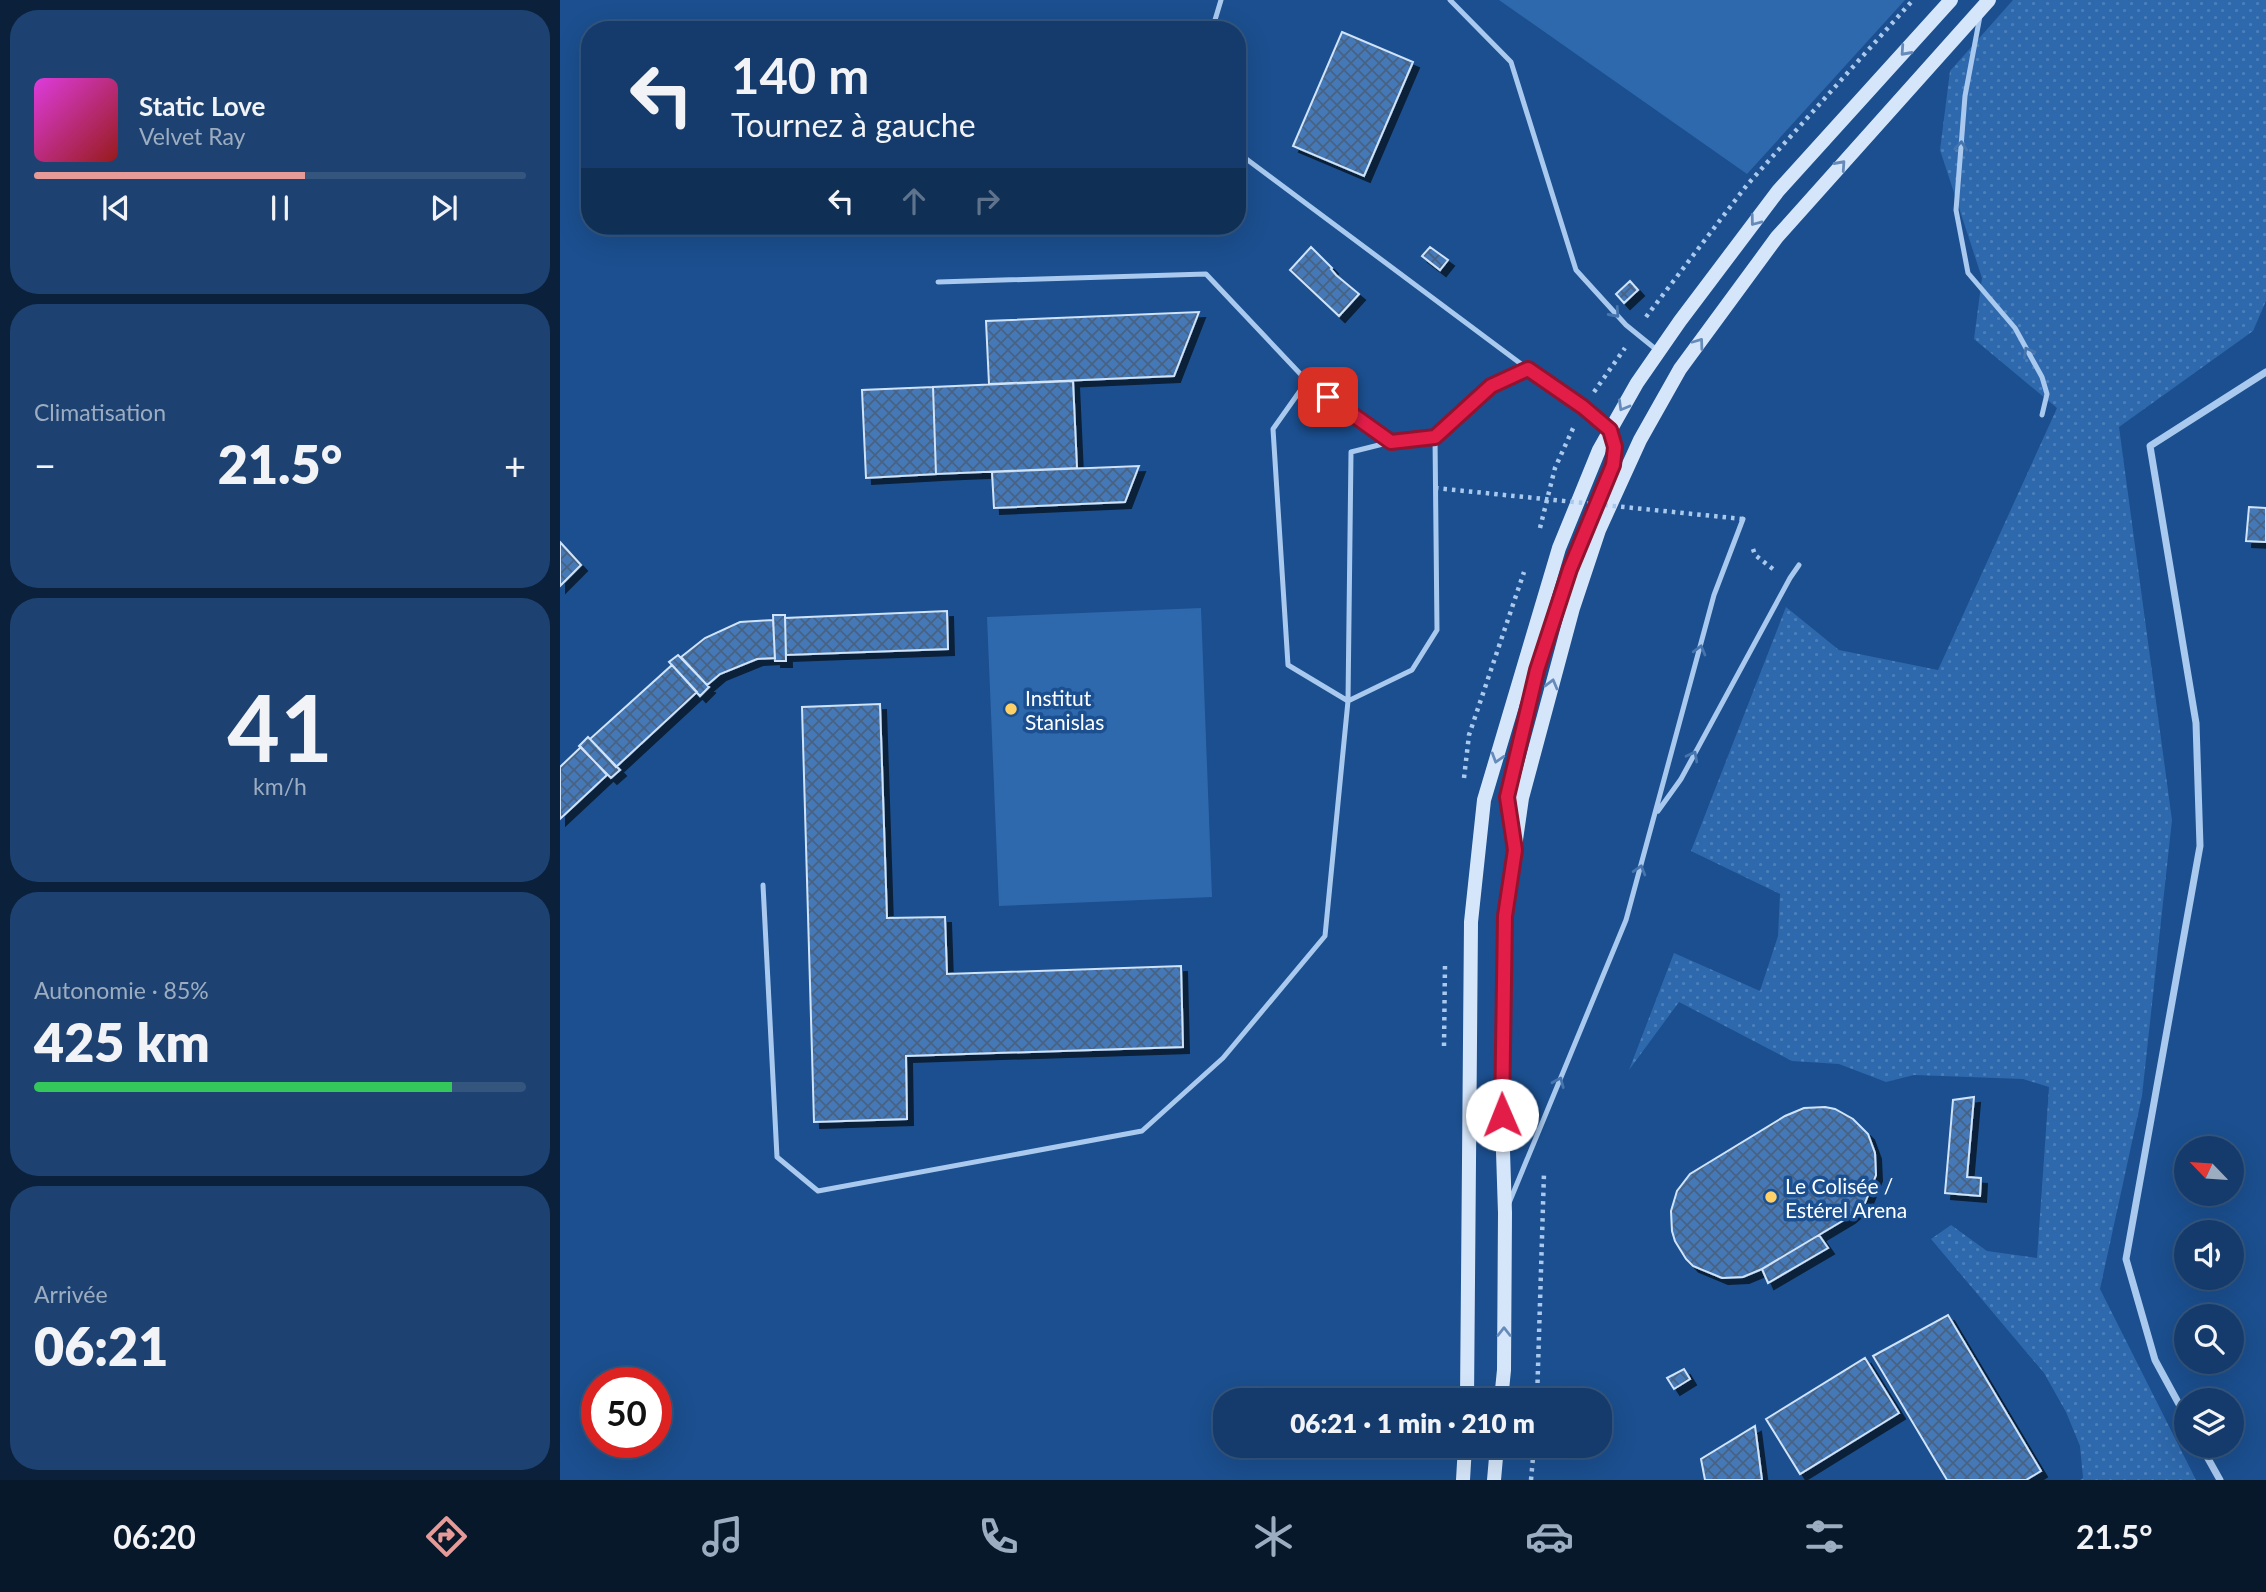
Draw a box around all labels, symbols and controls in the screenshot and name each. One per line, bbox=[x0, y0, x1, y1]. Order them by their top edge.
one-way arrow bbox=[1901, 42, 1914, 55]
text: 140 m bbox=[731, 46, 869, 104]
icon: left bbox=[616, 49, 707, 140]
text: Static Love bbox=[139, 90, 266, 122]
text: Tournez à gauche bbox=[731, 105, 976, 144]
text: Velvet Ray bbox=[139, 122, 245, 150]
one-way arrow bbox=[1953, 141, 1968, 152]
one-way arrow bbox=[1833, 160, 1845, 173]
icon: left bbox=[822, 182, 860, 220]
icon: ahead bbox=[895, 182, 933, 220]
icon: right bbox=[968, 182, 1006, 220]
icon: previous bbox=[97, 189, 135, 227]
icon: pause bbox=[261, 189, 299, 227]
icon: next bbox=[425, 189, 463, 227]
one-way arrow bbox=[1751, 214, 1764, 226]
one-way arrow bbox=[1607, 305, 1619, 318]
one-way arrow bbox=[1691, 338, 1704, 350]
one-way arrow bbox=[2023, 347, 2036, 359]
pin bbox=[1298, 367, 1358, 427]
icon: arrive bbox=[1309, 378, 1347, 416]
text: Climatisation bbox=[34, 398, 166, 426]
one-way arrow bbox=[1618, 399, 1631, 412]
text: 21.5° bbox=[218, 433, 342, 495]
text: − bbox=[34, 442, 56, 488]
text: + bbox=[504, 442, 526, 488]
one-way arrow bbox=[1691, 644, 1706, 656]
text: 41 bbox=[227, 672, 333, 781]
one-way arrow bbox=[1544, 679, 1559, 691]
place label: Institut Stanislas bbox=[1025, 685, 1104, 734]
marker: Institut Stanislas bbox=[1003, 701, 1019, 717]
one-way arrow bbox=[1490, 751, 1505, 763]
one-way arrow bbox=[1685, 751, 1699, 763]
text: km/h bbox=[253, 772, 307, 800]
one-way arrow bbox=[1632, 864, 1647, 876]
text: Autonomie · 85% bbox=[34, 976, 209, 1004]
text: 425 km bbox=[34, 1011, 210, 1073]
one-way arrow bbox=[1551, 1077, 1565, 1089]
position arrow bbox=[1465, 1078, 1539, 1152]
north arrow bbox=[2174, 1136, 2244, 1206]
map controls bbox=[2174, 1136, 2244, 1458]
place label: Le Colisée / Estérel Arena bbox=[1785, 1173, 1907, 1222]
marker: Le Colisée / Estérel Arena bbox=[1763, 1189, 1779, 1205]
button: sound bbox=[2174, 1220, 2244, 1290]
text: Arrivée bbox=[34, 1280, 108, 1308]
button: search bbox=[2174, 1304, 2244, 1374]
text: 06:21 bbox=[34, 1315, 168, 1377]
one-way arrow bbox=[1496, 1326, 1512, 1337]
speed limit sign: 50 bbox=[581, 1367, 672, 1458]
button: layers bbox=[2174, 1388, 2244, 1458]
text: 06:21 · 1 min · 210 m bbox=[1290, 1407, 1535, 1439]
icon: directions bbox=[422, 1512, 471, 1561]
icon: music bbox=[698, 1512, 747, 1561]
icon: phone bbox=[974, 1512, 1023, 1561]
icon: climate bbox=[1249, 1512, 1298, 1561]
icon: car bbox=[1525, 1512, 1574, 1561]
icon: filters bbox=[1800, 1512, 1849, 1561]
text: 06:20 bbox=[113, 1517, 196, 1556]
text: 21.5° bbox=[2076, 1517, 2153, 1556]

